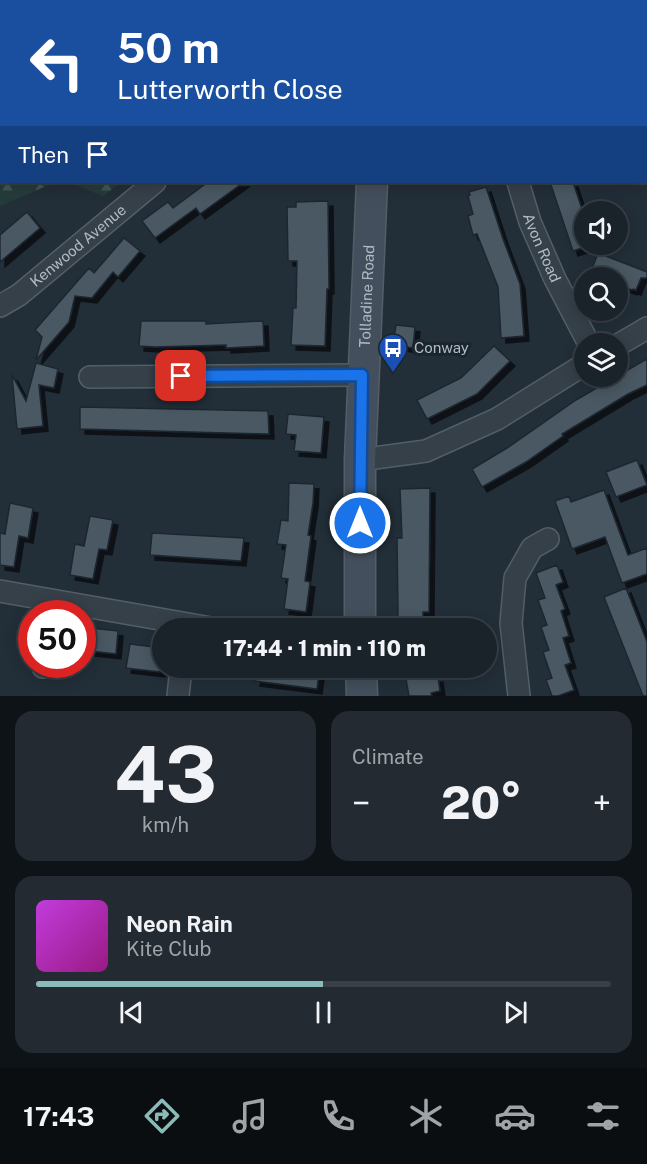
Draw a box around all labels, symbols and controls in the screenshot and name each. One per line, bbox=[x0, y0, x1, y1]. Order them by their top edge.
text: 50 m bbox=[117, 23, 220, 72]
icon: left bbox=[18, 24, 96, 102]
text: Lutterworth Close bbox=[117, 73, 343, 105]
icon: arrive bbox=[81, 138, 114, 171]
text: Then bbox=[18, 142, 69, 168]
street label: Kenwood Avenue bbox=[27, 201, 129, 290]
map controls bbox=[574, 201, 628, 387]
button: sound bbox=[574, 201, 628, 255]
street label: Avon Road bbox=[520, 211, 564, 285]
street label: Tolladine Road bbox=[356, 245, 377, 348]
button: search bbox=[574, 267, 628, 321]
bus stop icon: Conway bbox=[377, 332, 409, 374]
button: layers bbox=[574, 333, 628, 387]
place label: Conway bbox=[414, 339, 469, 356]
pin bbox=[155, 350, 206, 401]
icon: arrive bbox=[164, 359, 197, 392]
position arrow bbox=[328, 491, 392, 555]
speed limit sign: 50 bbox=[18, 600, 96, 678]
text: 17:44 · 1 min · 110 m bbox=[223, 635, 426, 661]
text: 43 bbox=[114, 728, 217, 820]
text: Climate bbox=[352, 745, 424, 769]
text: 20° bbox=[441, 776, 522, 829]
text: − bbox=[352, 784, 370, 822]
text: + bbox=[593, 784, 611, 822]
text: km/h bbox=[142, 813, 189, 837]
text: Neon Rain bbox=[126, 911, 233, 937]
text: Kite Club bbox=[126, 937, 211, 961]
icon: previous bbox=[115, 996, 148, 1029]
icon: pause bbox=[307, 996, 340, 1029]
icon: next bbox=[499, 996, 532, 1029]
icon: directions bbox=[141, 1095, 183, 1137]
icon: music bbox=[229, 1095, 271, 1137]
icon: phone bbox=[317, 1095, 359, 1137]
icon: climate bbox=[405, 1095, 447, 1137]
icon: car bbox=[494, 1095, 536, 1137]
icon: filters bbox=[582, 1095, 624, 1137]
text: 17:43 bbox=[23, 1100, 94, 1132]

